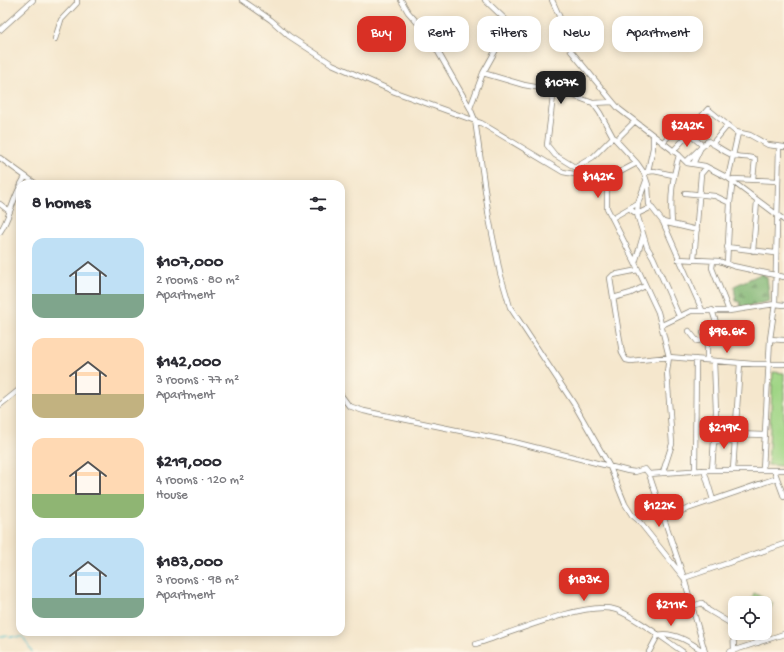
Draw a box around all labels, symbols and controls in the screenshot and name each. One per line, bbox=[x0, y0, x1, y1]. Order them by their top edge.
chip: Buy bbox=[357, 16, 406, 52]
chip: Rent bbox=[414, 16, 469, 52]
chip: Filters bbox=[477, 16, 541, 52]
chip: New bbox=[549, 16, 604, 52]
chip: Apartment bbox=[612, 16, 703, 52]
pin: $107K bbox=[533, 71, 589, 105]
text: $107K bbox=[545, 76, 577, 91]
pin: $242K bbox=[659, 114, 715, 148]
text: $242K bbox=[671, 119, 703, 134]
pin: $142K bbox=[570, 165, 626, 199]
text: $142K bbox=[583, 170, 613, 185]
icon: filters bbox=[307, 193, 329, 215]
text: 8 homes bbox=[32, 194, 90, 214]
text: $107,000 bbox=[156, 253, 223, 273]
icon: home bbox=[64, 254, 112, 302]
text: 2 rooms · 80 m² bbox=[156, 273, 240, 288]
text: Apartment bbox=[156, 288, 215, 303]
pin: $96.6K bbox=[694, 320, 760, 354]
text: $96.6K bbox=[709, 325, 745, 340]
text: $142,000 bbox=[156, 353, 221, 373]
icon: home bbox=[64, 354, 112, 402]
text: 3 rooms · 77 m² bbox=[156, 373, 239, 388]
text: Apartment bbox=[156, 388, 215, 403]
pin: $219K bbox=[696, 416, 752, 450]
text: $219K bbox=[708, 421, 740, 436]
text: $219,000 bbox=[156, 453, 222, 473]
icon: home bbox=[64, 454, 112, 502]
text: 4 rooms · 120 m² bbox=[156, 473, 244, 488]
text: House bbox=[156, 488, 188, 503]
pin: $122K bbox=[631, 494, 687, 528]
text: $122K bbox=[644, 499, 675, 514]
text: $183,000 bbox=[156, 553, 223, 573]
icon: home bbox=[64, 554, 112, 602]
pin: $183K bbox=[556, 568, 612, 602]
text: 3 rooms · 98 m² bbox=[156, 573, 239, 588]
text: $183K bbox=[568, 573, 600, 588]
text: Apartment bbox=[156, 588, 215, 603]
pin: $211K bbox=[643, 593, 699, 627]
map controls bbox=[728, 596, 772, 640]
button: locate bbox=[728, 596, 772, 640]
text: $211K bbox=[656, 598, 686, 613]

